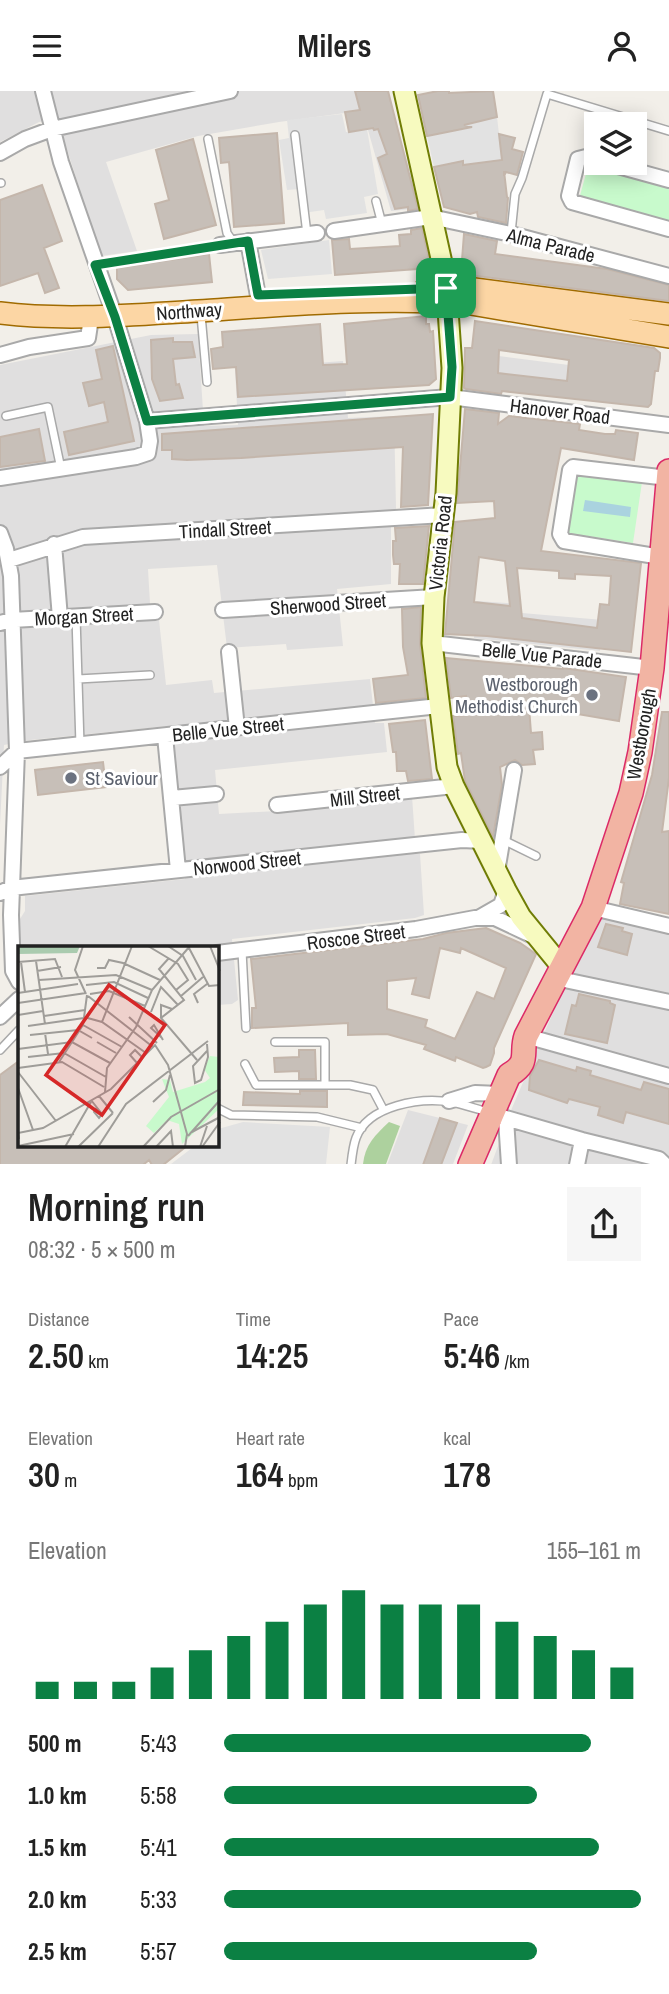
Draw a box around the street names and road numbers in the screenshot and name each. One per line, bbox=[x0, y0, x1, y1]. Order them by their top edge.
street label: Alma Parade bbox=[503, 221, 598, 269]
street label: Northway bbox=[155, 296, 223, 326]
street label: Hanover Road bbox=[509, 392, 611, 430]
street label: Victoria Road bbox=[422, 494, 458, 592]
street label: Tindall Street bbox=[178, 514, 272, 544]
street label: Sherwood Street bbox=[269, 587, 387, 621]
street label: Morgan Street bbox=[34, 600, 135, 632]
street label: Belle Vue Parade bbox=[481, 636, 603, 674]
street label: Westborough bbox=[620, 686, 662, 782]
street label: Belle Vue Street bbox=[171, 710, 286, 748]
street label: Mill Street bbox=[329, 779, 402, 813]
street label: Norwood Street bbox=[192, 844, 303, 882]
street label: Roscoe Street bbox=[305, 918, 407, 956]

